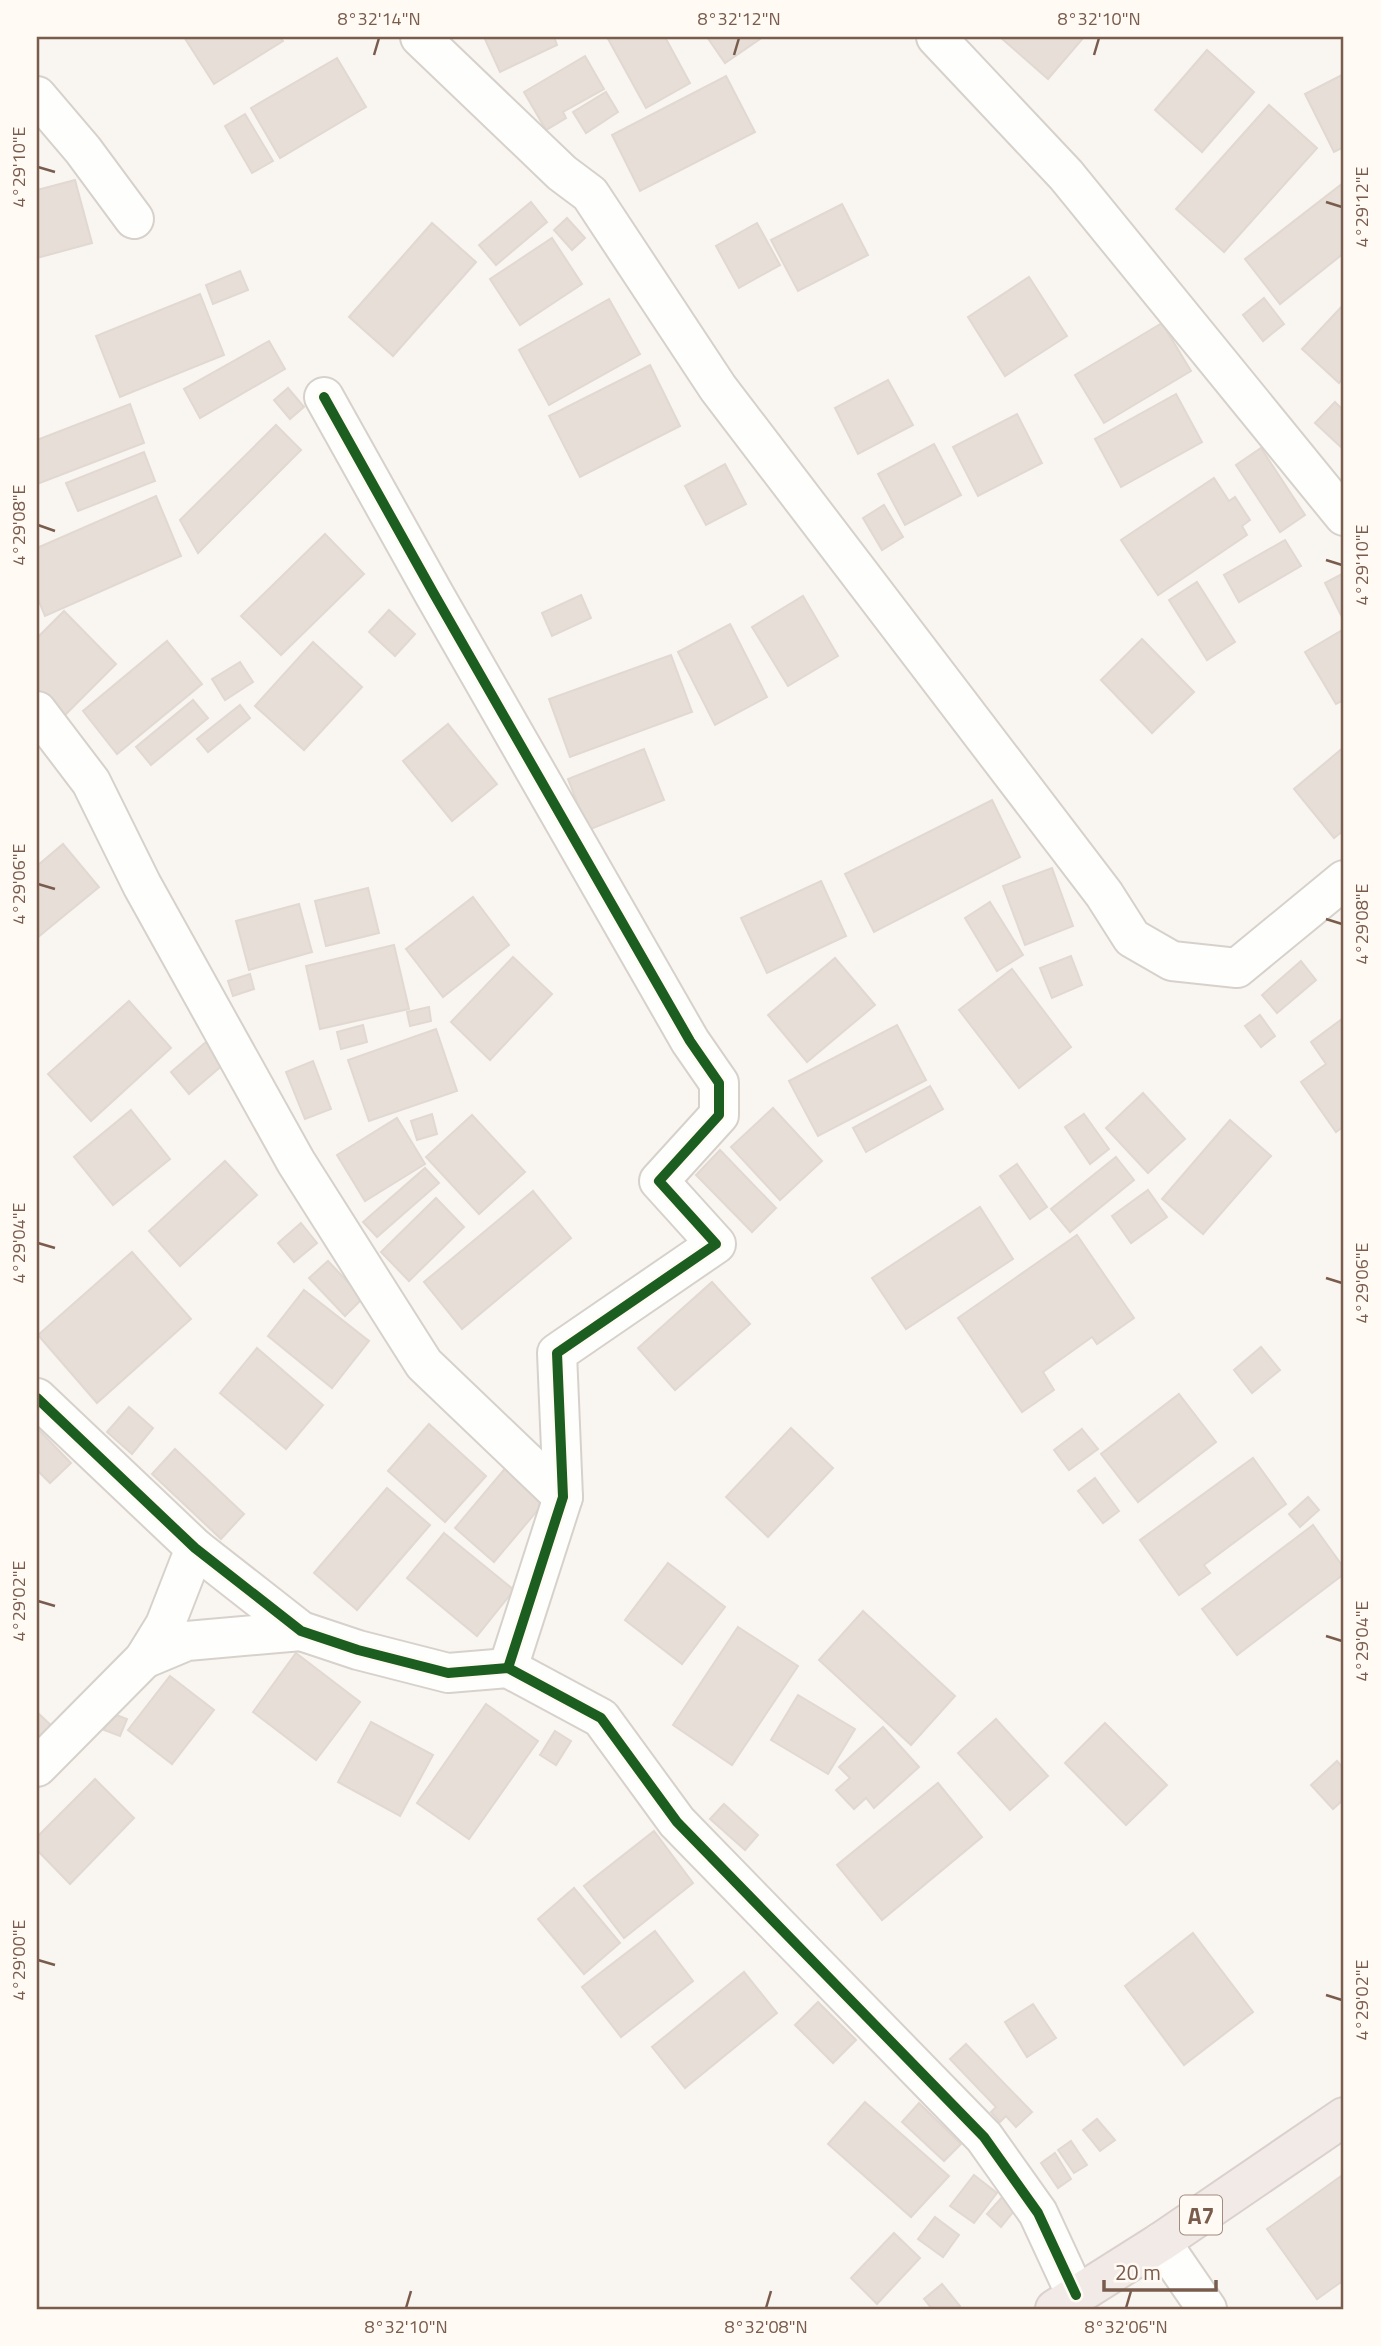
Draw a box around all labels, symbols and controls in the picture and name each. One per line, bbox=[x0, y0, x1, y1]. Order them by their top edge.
text: 8°32'14"N bbox=[337, 5, 421, 32]
text: 8°32'12"N bbox=[697, 5, 781, 32]
text: 8°32'10"N bbox=[1057, 5, 1141, 32]
text: 4°29'10"E bbox=[5, 127, 32, 207]
text: 4°29'12"E bbox=[1348, 167, 1375, 247]
text: 4°29'08"E bbox=[5, 485, 32, 565]
text: 4°29'10"E bbox=[1348, 525, 1375, 605]
text: 4°29'06"E bbox=[5, 844, 32, 924]
text: 4°29'08"E bbox=[1348, 884, 1375, 964]
text: 4°29'04"E bbox=[5, 1203, 32, 1283]
text: 4°29'06"E bbox=[1348, 1243, 1375, 1323]
text: 4°29'02"E bbox=[5, 1561, 32, 1641]
text: 4°29'04"E bbox=[1348, 1601, 1375, 1681]
text: 4°29'00"E bbox=[5, 1920, 32, 2000]
text: 4°29'02"E bbox=[1348, 1960, 1375, 2040]
road number: A7 bbox=[1180, 2196, 1222, 2234]
scale bar bbox=[1104, 2248, 1216, 2292]
text: 20 m bbox=[1115, 2256, 1161, 2288]
text: 8°32'10"N bbox=[364, 2313, 448, 2340]
text: 8°32'08"N bbox=[724, 2313, 808, 2340]
text: 8°32'06"N bbox=[1084, 2313, 1168, 2340]

